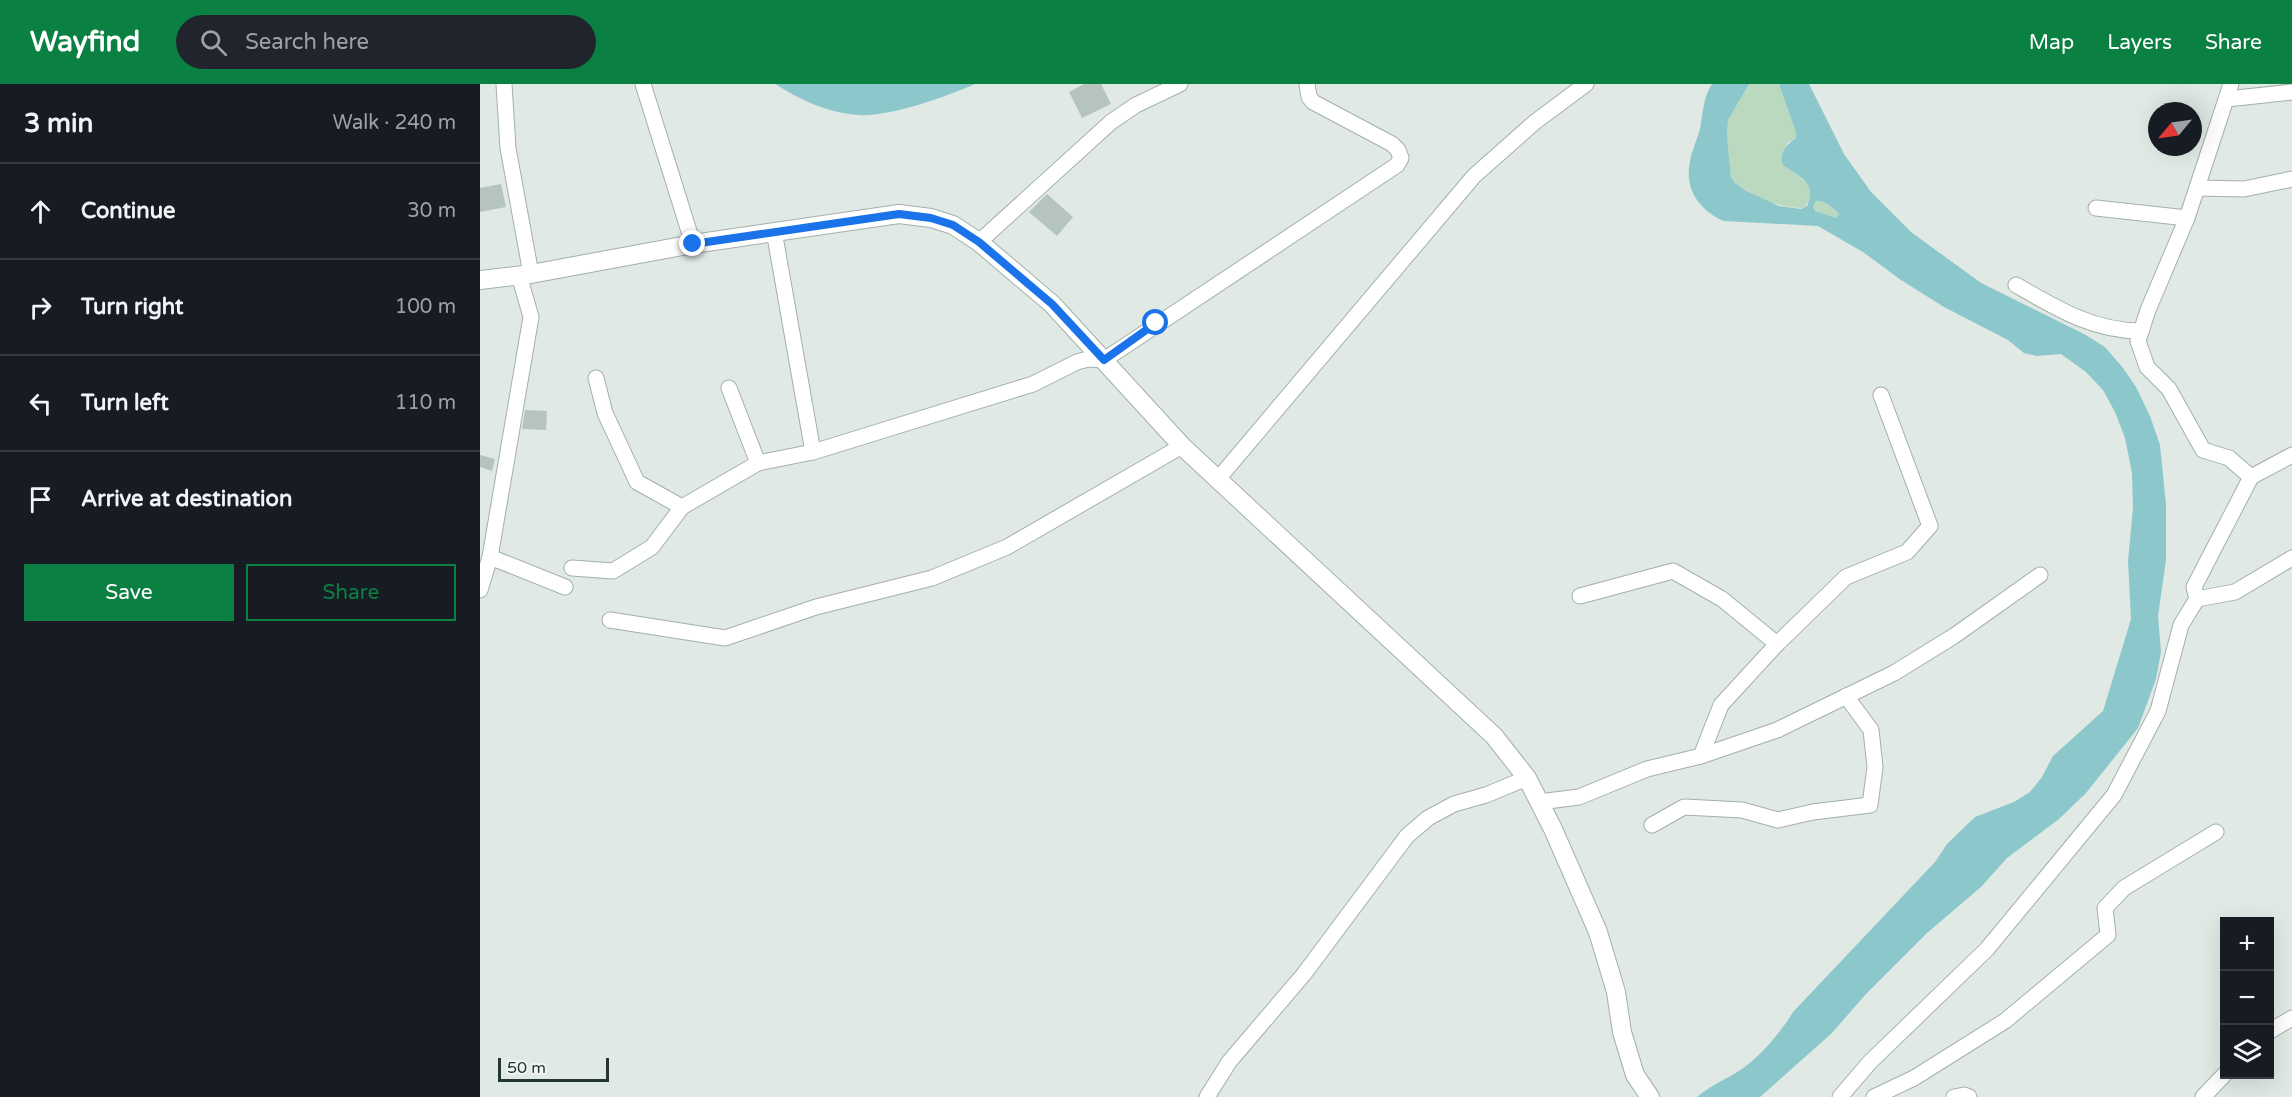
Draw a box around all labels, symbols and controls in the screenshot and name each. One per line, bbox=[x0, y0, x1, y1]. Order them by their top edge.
search box bbox=[176, 15, 596, 69]
text: Wayfind bbox=[30, 25, 140, 59]
icon: search bbox=[197, 26, 230, 59]
text: Search here bbox=[245, 29, 369, 55]
text: Map bbox=[2029, 30, 2074, 55]
text: Layers bbox=[2107, 30, 2172, 55]
text: Share bbox=[2205, 30, 2262, 55]
north arrow bbox=[2148, 102, 2202, 156]
text: 3 min bbox=[24, 108, 93, 139]
text: Walk · 240 m bbox=[333, 111, 456, 135]
icon: ahead bbox=[24, 195, 57, 228]
text: Continue bbox=[81, 198, 176, 224]
text: 30 m bbox=[407, 199, 456, 223]
route end bbox=[679, 230, 705, 256]
icon: right bbox=[24, 291, 57, 324]
text: Turn right bbox=[81, 294, 183, 320]
text: 100 m bbox=[395, 295, 456, 319]
route start bbox=[1142, 309, 1168, 335]
icon: left bbox=[24, 387, 57, 420]
text: Turn left bbox=[81, 390, 169, 416]
text: 110 m bbox=[395, 391, 456, 415]
icon: arrive bbox=[24, 483, 57, 516]
text: Arrive at destination bbox=[81, 486, 292, 512]
button: Save bbox=[24, 564, 234, 621]
button: Share bbox=[246, 564, 456, 621]
map controls bbox=[2220, 917, 2274, 1079]
button: + bbox=[2220, 917, 2274, 971]
button: − bbox=[2220, 971, 2274, 1025]
button: layers bbox=[2220, 1025, 2274, 1079]
scale bar bbox=[498, 1055, 609, 1082]
text: 50 m bbox=[507, 1058, 546, 1078]

